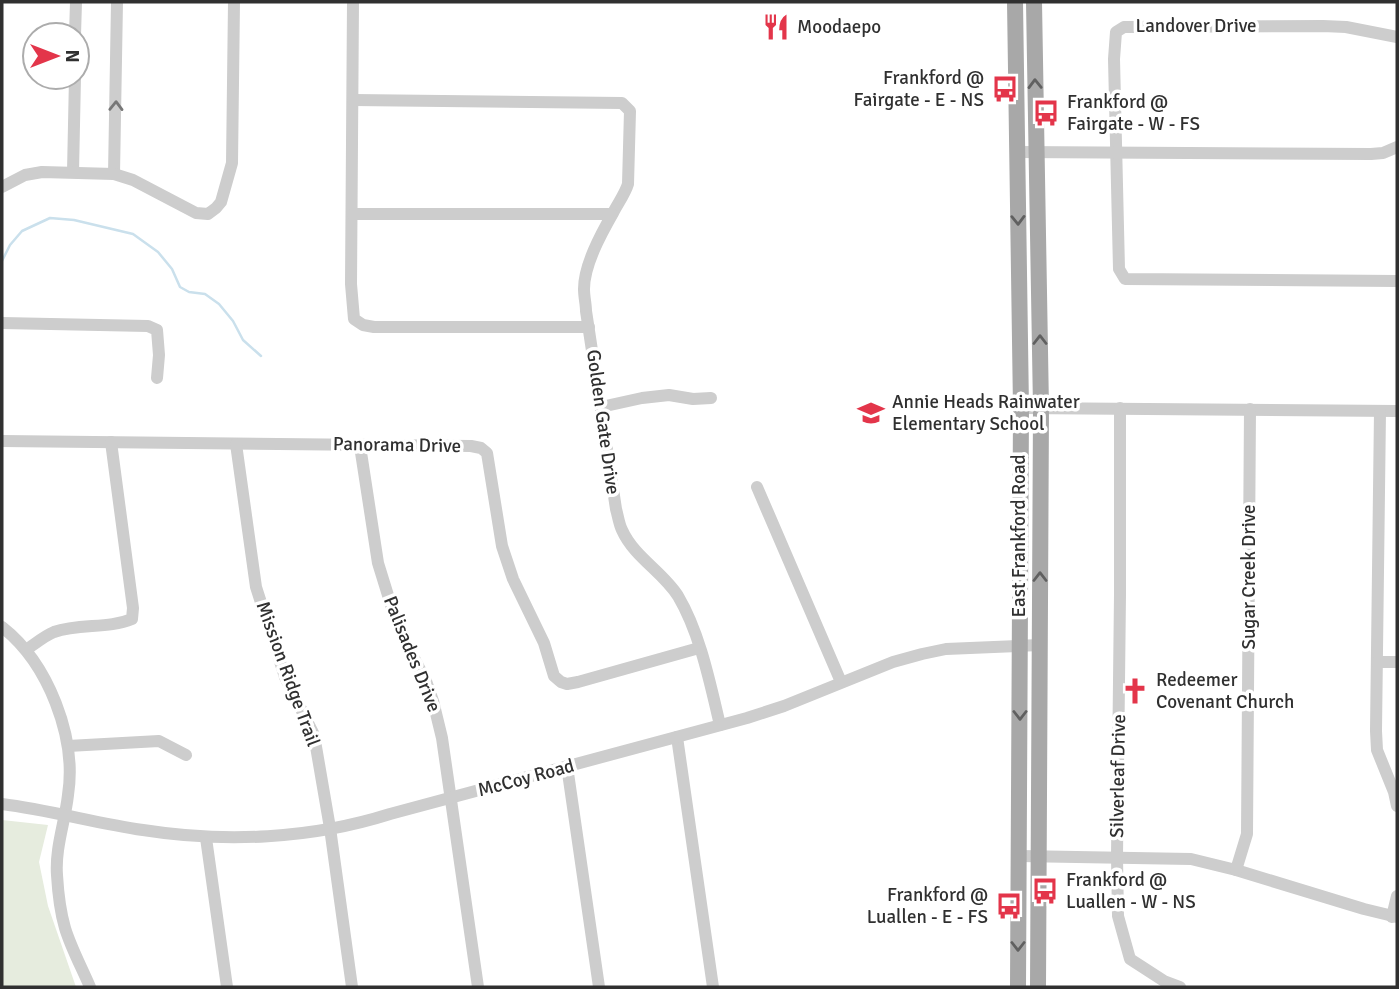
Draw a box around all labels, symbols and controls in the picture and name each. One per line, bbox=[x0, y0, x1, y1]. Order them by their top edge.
restaurant icon: Moodaepo bbox=[761, 12, 791, 42]
street label: Landover Drive bbox=[1135, 14, 1257, 38]
place label: Moodaepo bbox=[797, 15, 881, 39]
north arrow bbox=[21, 21, 91, 91]
text: N bbox=[60, 49, 84, 63]
place label: Frankford @ Fairgate - E - NS bbox=[853, 66, 984, 112]
bus stop icon: Frankford @ Fairgate - E - NS bbox=[990, 74, 1020, 104]
one-way arrow bbox=[1028, 78, 1043, 89]
place label: Frankford @ Fairgate - W - FS bbox=[1067, 90, 1200, 136]
bus stop icon: Frankford @ Fairgate - W - FS bbox=[1031, 98, 1061, 128]
one-way arrow bbox=[108, 100, 123, 111]
one-way arrow bbox=[1010, 216, 1026, 226]
one-way arrow bbox=[1032, 334, 1048, 344]
street label: Golden Gate Drive bbox=[581, 348, 625, 496]
place label: Annie Heads Rainwater Elementary School bbox=[892, 390, 1080, 436]
school or university icon: Annie Heads Rainwater Elementary School bbox=[856, 398, 886, 428]
street label: Panorama Drive bbox=[333, 432, 461, 458]
street label: East Frankford Road bbox=[1007, 454, 1031, 618]
street label: Sugar Creek Drive bbox=[1237, 504, 1261, 650]
one-way arrow bbox=[1032, 571, 1048, 582]
street label: Palisades Drive bbox=[378, 592, 446, 716]
street label: Mission Ridge Trail bbox=[251, 598, 325, 750]
place label: Redeemer Covenant Church bbox=[1156, 668, 1294, 714]
church icon: Redeemer Covenant Church bbox=[1120, 676, 1150, 706]
one-way arrow bbox=[1012, 710, 1028, 721]
street label: Silverleaf Drive bbox=[1105, 714, 1131, 838]
street label: McCoy Road bbox=[475, 754, 577, 802]
place label: Frankford @ Luallen - W - NS bbox=[1066, 868, 1196, 914]
bus stop icon: Frankford @ Luallen - W - NS bbox=[1030, 876, 1060, 906]
place label: Frankford @ Luallen - E - FS bbox=[867, 883, 988, 929]
bus stop icon: Frankford @ Luallen - E - FS bbox=[994, 891, 1024, 921]
one-way arrow bbox=[1010, 941, 1026, 952]

